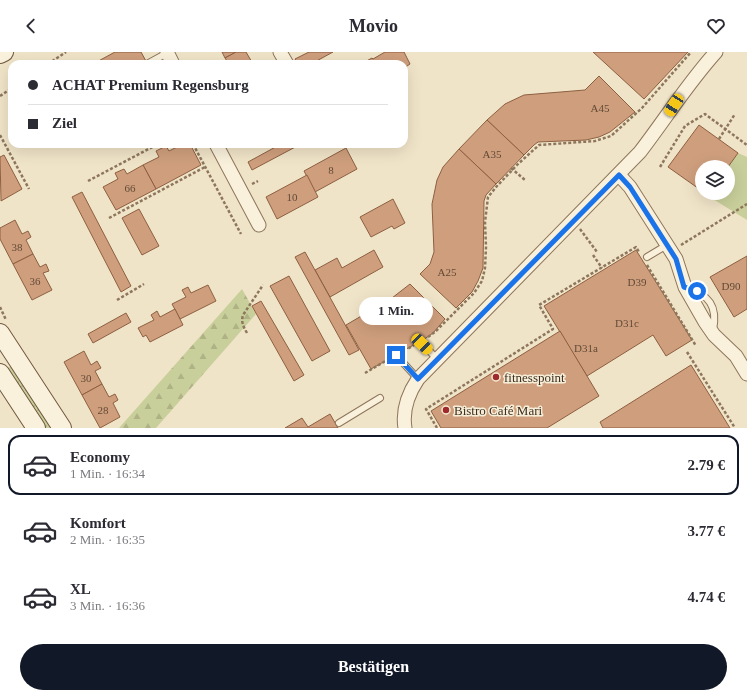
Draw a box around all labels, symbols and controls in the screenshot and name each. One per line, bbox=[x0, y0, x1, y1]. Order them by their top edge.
icon: back bbox=[20, 15, 42, 37]
icon: heart bbox=[705, 15, 727, 37]
text: Movio bbox=[349, 16, 398, 36]
text: ACHAT Premium Regensburg bbox=[52, 77, 249, 93]
car bbox=[662, 92, 686, 118]
house number: A45 bbox=[591, 102, 610, 114]
text: Ziel bbox=[52, 115, 77, 131]
house number: A35 bbox=[483, 148, 502, 160]
map controls bbox=[695, 160, 735, 200]
button: layers bbox=[695, 160, 735, 200]
house number: 8 bbox=[328, 164, 334, 176]
house number: 66 bbox=[125, 182, 136, 194]
house number: 10 bbox=[287, 191, 298, 203]
house number: 38 bbox=[12, 241, 23, 253]
house number: A25 bbox=[438, 266, 457, 278]
house number: 36 bbox=[30, 275, 41, 287]
house number: D39 bbox=[628, 276, 647, 288]
house number: D90 bbox=[722, 280, 741, 292]
route start bbox=[688, 282, 706, 300]
callout: 1 Min. bbox=[359, 297, 433, 325]
text: 1 Min. bbox=[378, 303, 414, 318]
house number: D31c bbox=[615, 317, 639, 329]
car bbox=[409, 331, 435, 357]
house number: D31a bbox=[574, 342, 598, 354]
route end bbox=[387, 346, 405, 364]
place label: fitnesspoint bbox=[504, 370, 565, 385]
house number: 30 bbox=[81, 372, 92, 384]
marker: fitnesspoint bbox=[491, 372, 501, 382]
place label: Bistro Café Mari bbox=[454, 403, 542, 418]
house number: 28 bbox=[98, 404, 109, 416]
marker: Bistro Café Mari bbox=[441, 405, 451, 415]
icon: car bbox=[22, 447, 58, 483]
text: Economy bbox=[70, 449, 130, 465]
text: 2.79 € bbox=[688, 457, 725, 473]
text: 1 Min. · 16:34 bbox=[70, 466, 145, 481]
icon: car bbox=[22, 513, 58, 549]
text: Komfort bbox=[70, 515, 126, 531]
text: 3.77 € bbox=[688, 523, 725, 539]
text: 2 Min. · 16:35 bbox=[70, 532, 145, 547]
icon: car bbox=[22, 579, 58, 615]
text: XL bbox=[70, 581, 91, 597]
text: 4.74 € bbox=[688, 589, 725, 605]
text: 3 Min. · 16:36 bbox=[70, 598, 145, 613]
button: Bestätigen bbox=[20, 644, 727, 690]

